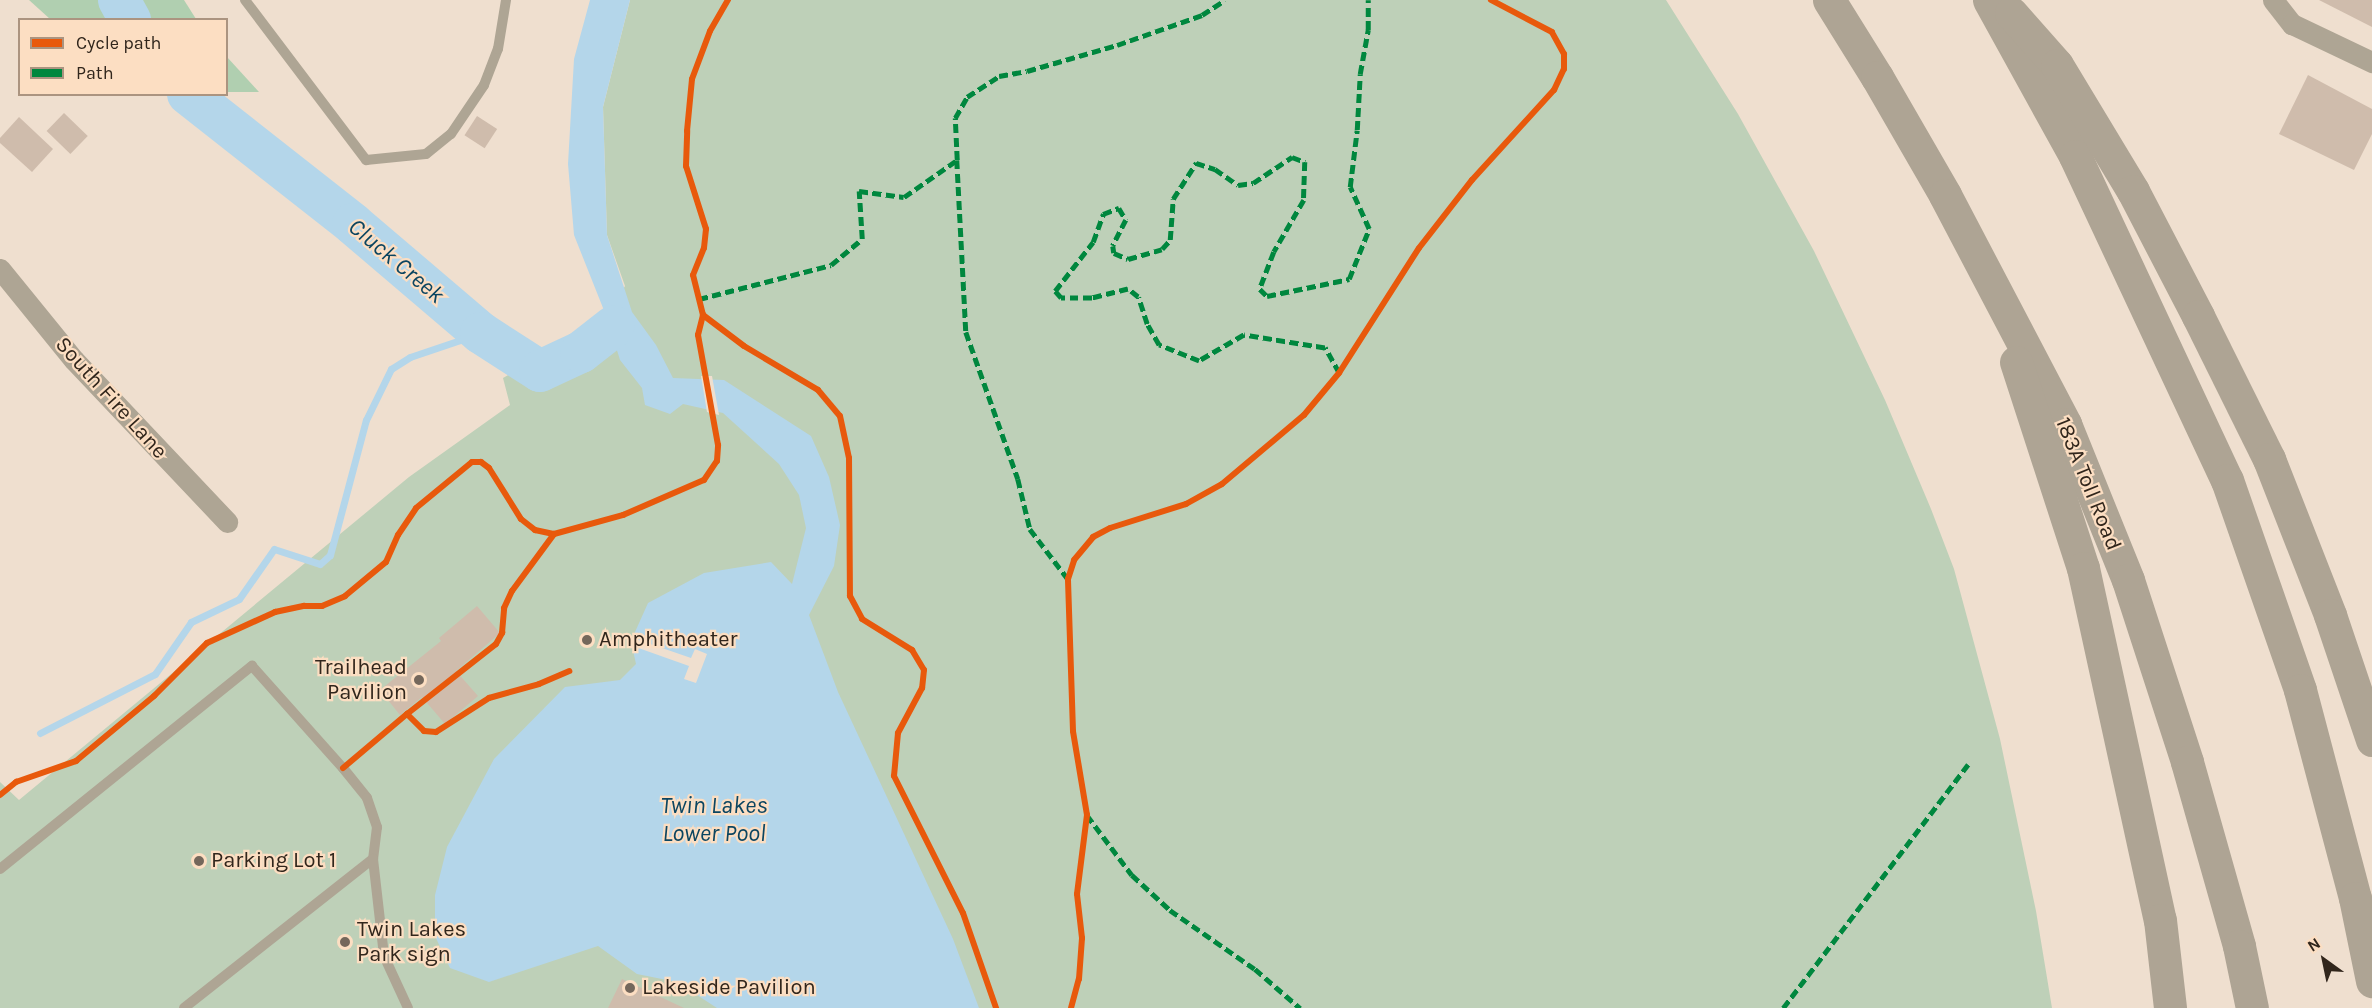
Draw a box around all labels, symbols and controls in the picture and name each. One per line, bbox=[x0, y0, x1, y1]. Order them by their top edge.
legend bbox=[18, 18, 228, 96]
text: Cycle path bbox=[76, 32, 161, 54]
text: Path bbox=[76, 62, 114, 84]
water label: Cluck Creek bbox=[342, 212, 450, 310]
street label: South Fire Lane bbox=[49, 332, 173, 464]
street label: 183A Toll Road bbox=[2049, 414, 2127, 554]
place label: Amphitheater bbox=[599, 627, 737, 653]
marker: Amphitheater bbox=[580, 633, 594, 647]
place label: Trailhead Pavilion bbox=[315, 654, 407, 706]
marker: Trailhead Pavilion bbox=[412, 673, 426, 687]
water label: Twin Lakes Lower Pool bbox=[660, 792, 768, 848]
place label: Parking Lot 1 bbox=[211, 848, 336, 874]
marker: Parking Lot 1 bbox=[192, 854, 206, 868]
place label: Twin Lakes Park sign bbox=[357, 916, 466, 968]
north arrow bbox=[2294, 930, 2354, 990]
text: N bbox=[2304, 933, 2324, 956]
marker: Twin Lakes Park sign bbox=[338, 935, 352, 949]
place label: Lakeside Pavilion bbox=[642, 975, 816, 1001]
marker: Lakeside Pavilion bbox=[623, 981, 637, 995]

